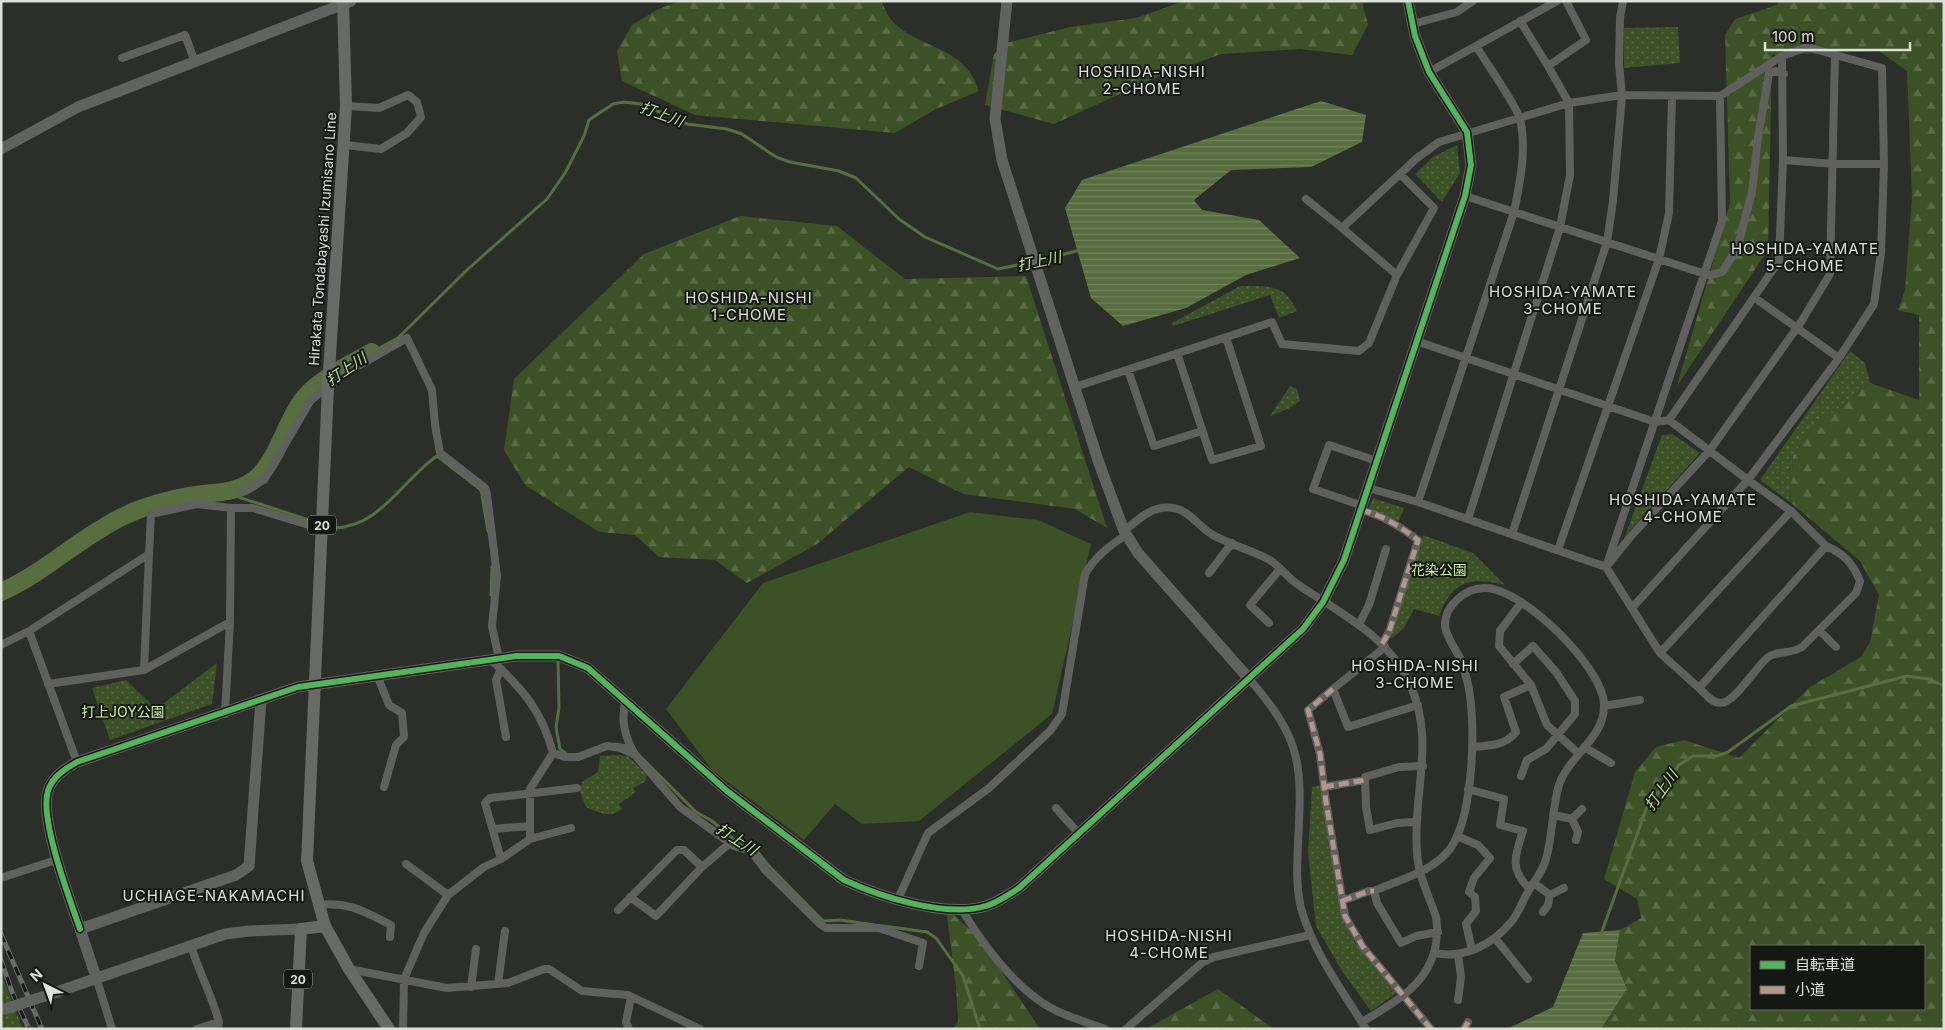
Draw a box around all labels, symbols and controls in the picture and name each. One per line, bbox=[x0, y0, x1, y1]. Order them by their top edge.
scale bar bbox=[1765, 20, 1910, 52]
text: 100 m bbox=[1772, 27, 1814, 46]
district label: HOSHIDA-NISHI 2-CHOME bbox=[1078, 62, 1206, 98]
water label: 打上川 bbox=[638, 97, 688, 131]
street label: Hirakata Tondabayashi Izumisano Line bbox=[305, 112, 339, 366]
district label: HOSHIDA-YAMATE 5-CHOME bbox=[1731, 239, 1879, 275]
water label: 打上川 bbox=[1015, 247, 1065, 275]
district label: HOSHIDA-YAMATE 3-CHOME bbox=[1489, 282, 1637, 318]
district label: HOSHIDA-NISHI 1-CHOME bbox=[685, 288, 813, 324]
water label: 打上川 bbox=[322, 347, 372, 389]
district label: HOSHIDA-YAMATE 4-CHOME bbox=[1609, 490, 1757, 526]
road number: 20 bbox=[308, 516, 336, 534]
park label: 花染公園 bbox=[1411, 561, 1467, 578]
district label: HOSHIDA-NISHI 3-CHOME bbox=[1351, 656, 1479, 692]
park label: 打上JOY公園 bbox=[81, 703, 165, 720]
water label: 打上川 bbox=[1640, 764, 1683, 814]
water label: 打上川 bbox=[713, 819, 763, 860]
district label: UCHIAGE-NAKAMACHI bbox=[123, 886, 305, 905]
district label: HOSHIDA-NISHI 4-CHOME bbox=[1105, 926, 1233, 962]
legend bbox=[1750, 945, 1925, 1010]
text: 自転車道 bbox=[1795, 955, 1855, 974]
north arrow bbox=[20, 960, 70, 1010]
text: N bbox=[26, 965, 46, 985]
road number: 20 bbox=[284, 970, 312, 989]
text: 小道 bbox=[1795, 980, 1825, 999]

